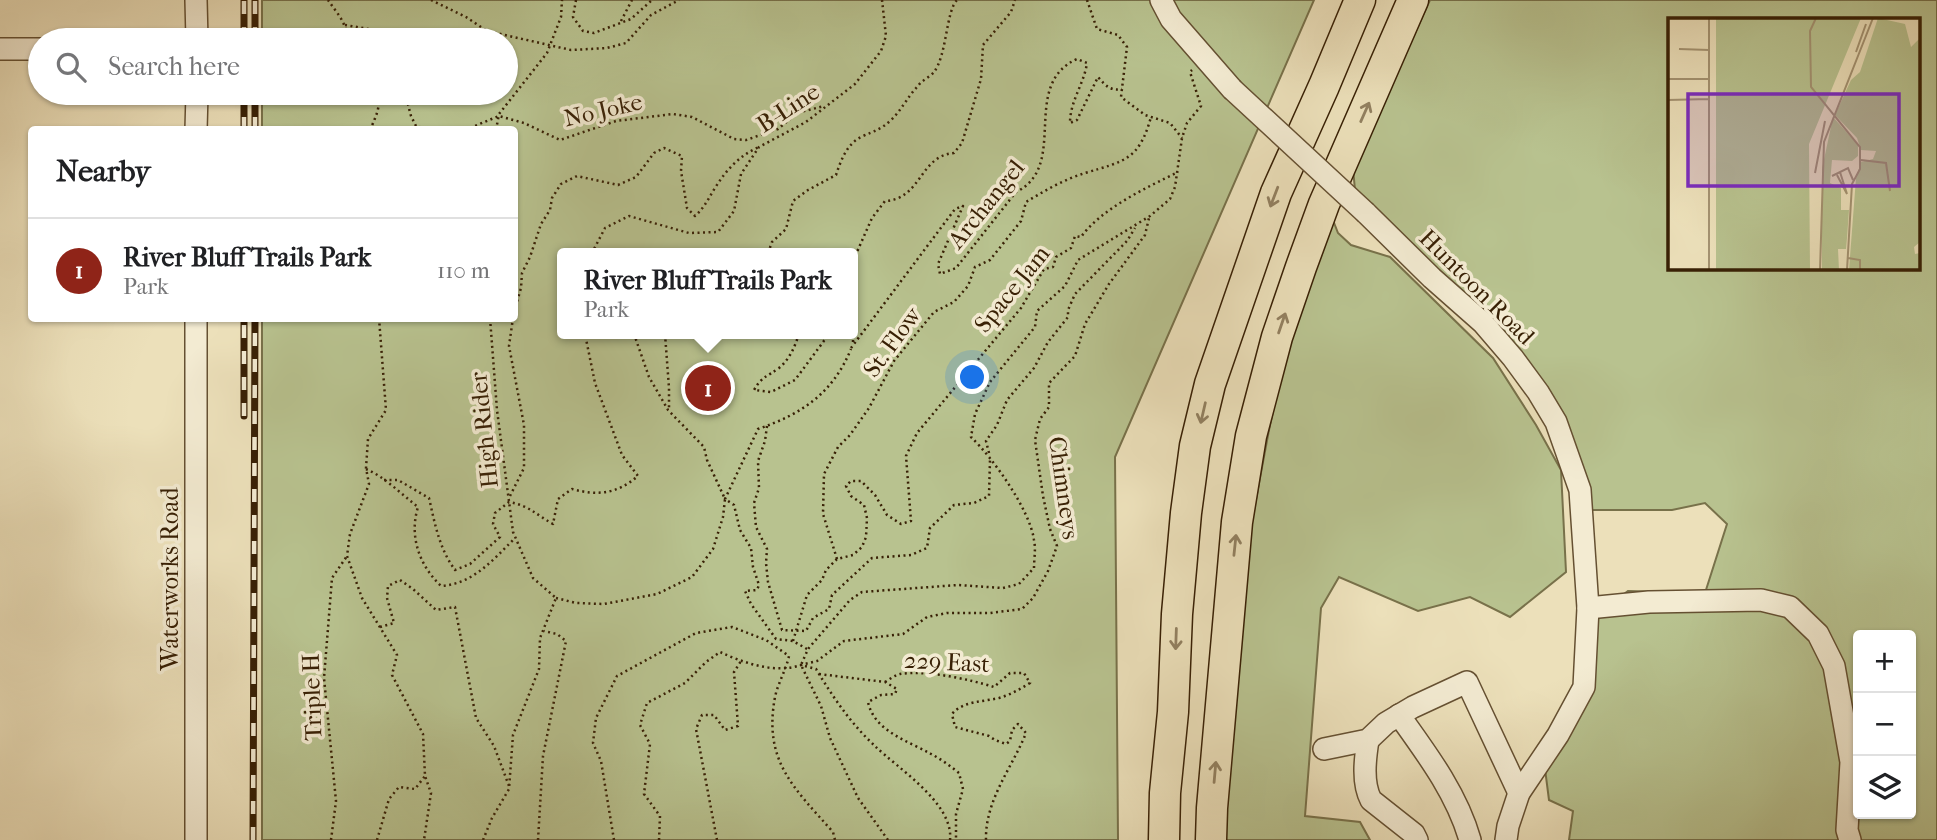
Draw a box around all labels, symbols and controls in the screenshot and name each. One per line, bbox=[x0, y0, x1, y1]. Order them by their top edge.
inset map bbox=[1668, 18, 1920, 270]
search box bbox=[28, 28, 518, 105]
icon: search bbox=[52, 48, 90, 86]
text: Search here bbox=[108, 51, 240, 82]
street label: B-Line bbox=[751, 77, 825, 139]
street label: No Joke bbox=[561, 87, 645, 133]
one-way arrow bbox=[1359, 101, 1372, 123]
text: Nearby bbox=[56, 154, 151, 189]
street label: Archangel bbox=[941, 154, 1030, 255]
one-way arrow bbox=[1267, 186, 1280, 208]
street label: Huntoon Road bbox=[1414, 224, 1541, 351]
street label: Space Jam bbox=[968, 240, 1056, 338]
text: River Bluff Trails Park bbox=[123, 242, 371, 273]
popup bbox=[557, 248, 858, 339]
text: 1 bbox=[75, 257, 83, 284]
text: 110 m bbox=[437, 257, 490, 284]
text: River Bluff Trails Park bbox=[583, 265, 832, 296]
text: Park bbox=[123, 273, 169, 300]
text: Park bbox=[583, 296, 629, 323]
street label: St. Flow bbox=[857, 301, 927, 383]
one-way arrow bbox=[1276, 312, 1289, 334]
your location bbox=[955, 360, 989, 394]
pin: 1 bbox=[685, 362, 731, 414]
street label: High Rider bbox=[464, 370, 504, 490]
one-way arrow bbox=[1196, 401, 1209, 424]
street label: Chimneys bbox=[1043, 435, 1085, 541]
street label: Waterworks Road bbox=[156, 487, 184, 671]
one-way arrow bbox=[1229, 534, 1242, 557]
one-way arrow bbox=[1169, 627, 1182, 650]
map controls bbox=[1853, 630, 1916, 819]
button: + bbox=[1853, 630, 1916, 693]
street label: 229 East bbox=[904, 646, 991, 678]
street label: Triple H bbox=[296, 653, 328, 741]
button: − bbox=[1853, 693, 1916, 756]
button: layers bbox=[1853, 756, 1916, 819]
one-way arrow bbox=[1209, 761, 1222, 784]

